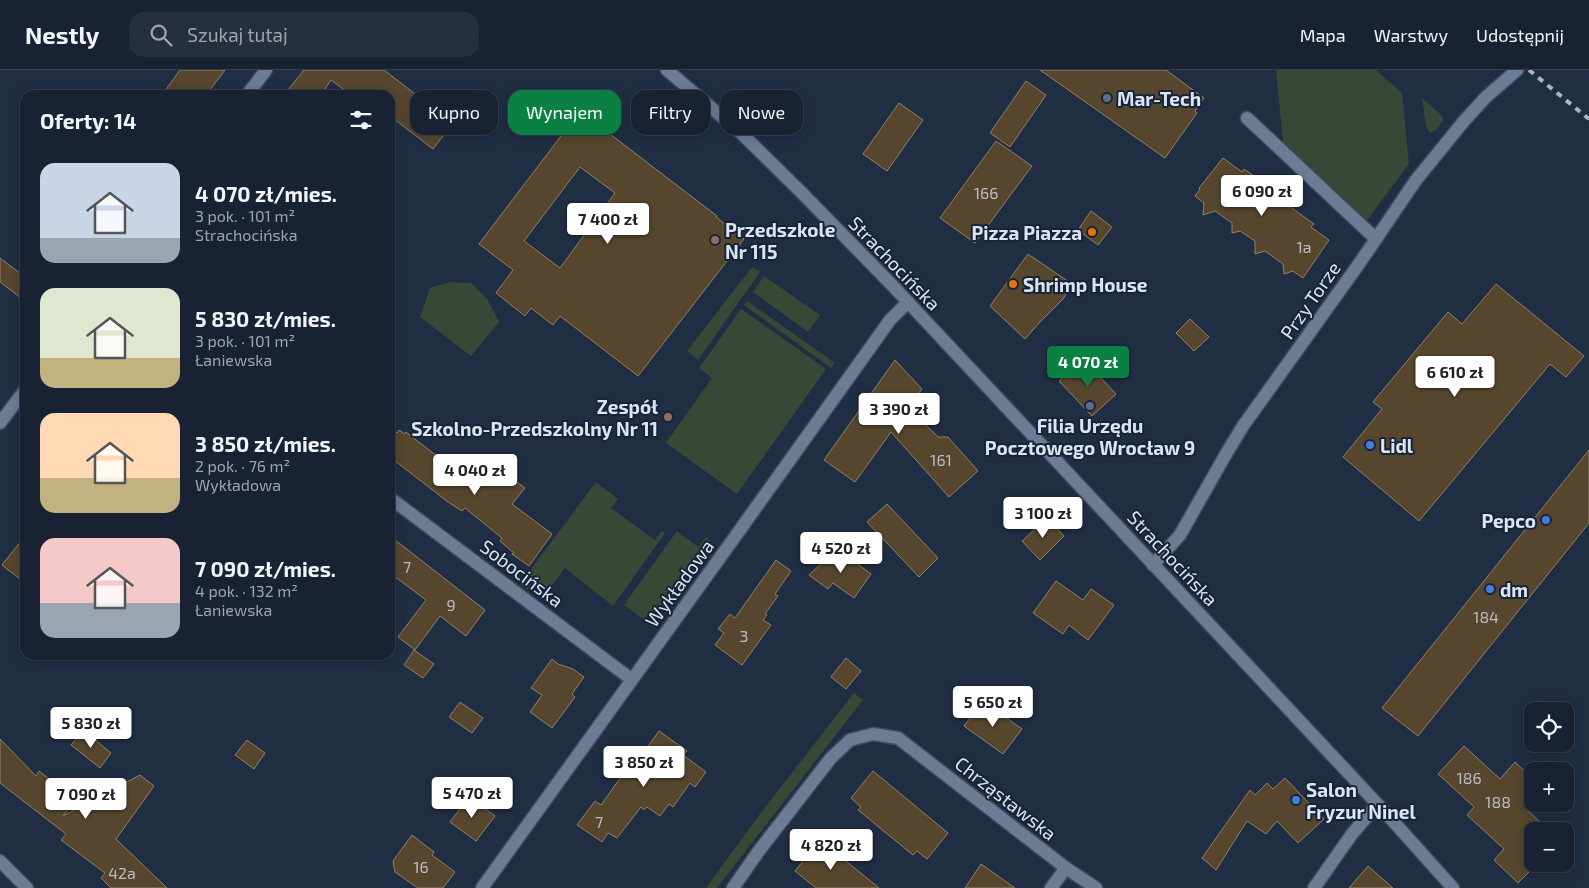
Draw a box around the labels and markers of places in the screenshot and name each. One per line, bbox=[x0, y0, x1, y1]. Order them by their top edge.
place label: Mar-Tech bbox=[1117, 87, 1201, 110]
marker: Mar-Tech bbox=[1101, 92, 1113, 104]
pin: 6 090 zł bbox=[1210, 174, 1314, 217]
pin: 7 400 zł bbox=[556, 202, 660, 245]
place label: Przedszkole Nr 115 bbox=[725, 218, 836, 263]
place label: Pizza Piazza bbox=[971, 221, 1082, 244]
marker: Pizza Piazza bbox=[1086, 226, 1098, 238]
marker: Przedszkole Nr 115 bbox=[709, 234, 721, 246]
place label: Shrimp House bbox=[1023, 273, 1148, 296]
marker: Shrimp House bbox=[1007, 278, 1019, 290]
pin: 4 070 zł bbox=[1036, 346, 1140, 388]
pin: 6 610 zł bbox=[1403, 356, 1507, 398]
pin: 3 390 zł bbox=[847, 392, 951, 435]
place label: Zespół Szkolno-Przedszkolny Nr 11 bbox=[411, 395, 658, 441]
marker: Filia Urzędu Pocztowego Wrocław 9 bbox=[1084, 400, 1096, 412]
marker: Zespół Szkolno-Przedszkolny Nr 11 bbox=[662, 411, 674, 423]
place label: Filia Urzędu Pocztowego Wrocław 9 bbox=[985, 414, 1195, 459]
place label: Lidl bbox=[1380, 434, 1414, 457]
marker: Lidl bbox=[1364, 439, 1376, 451]
pin: 4 040 zł bbox=[423, 454, 527, 496]
pin: 3 100 zł bbox=[991, 496, 1095, 539]
place label: Pepco bbox=[1481, 509, 1536, 532]
marker: Pepco bbox=[1540, 514, 1552, 526]
pin: 4 520 zł bbox=[789, 532, 893, 574]
place label: dm bbox=[1500, 578, 1528, 601]
marker: dm bbox=[1484, 583, 1496, 595]
pin: 5 650 zł bbox=[941, 686, 1045, 728]
pin: 5 830 zł bbox=[39, 706, 143, 749]
pin: 3 850 zł bbox=[592, 746, 696, 788]
pin: 5 470 zł bbox=[420, 776, 524, 819]
pin: 7 090 zł bbox=[34, 778, 138, 820]
place label: Salon Fryzur Ninel bbox=[1306, 778, 1416, 824]
marker: Salon Fryzur Ninel bbox=[1290, 794, 1302, 806]
pin: 4 820 zł bbox=[779, 828, 883, 871]

